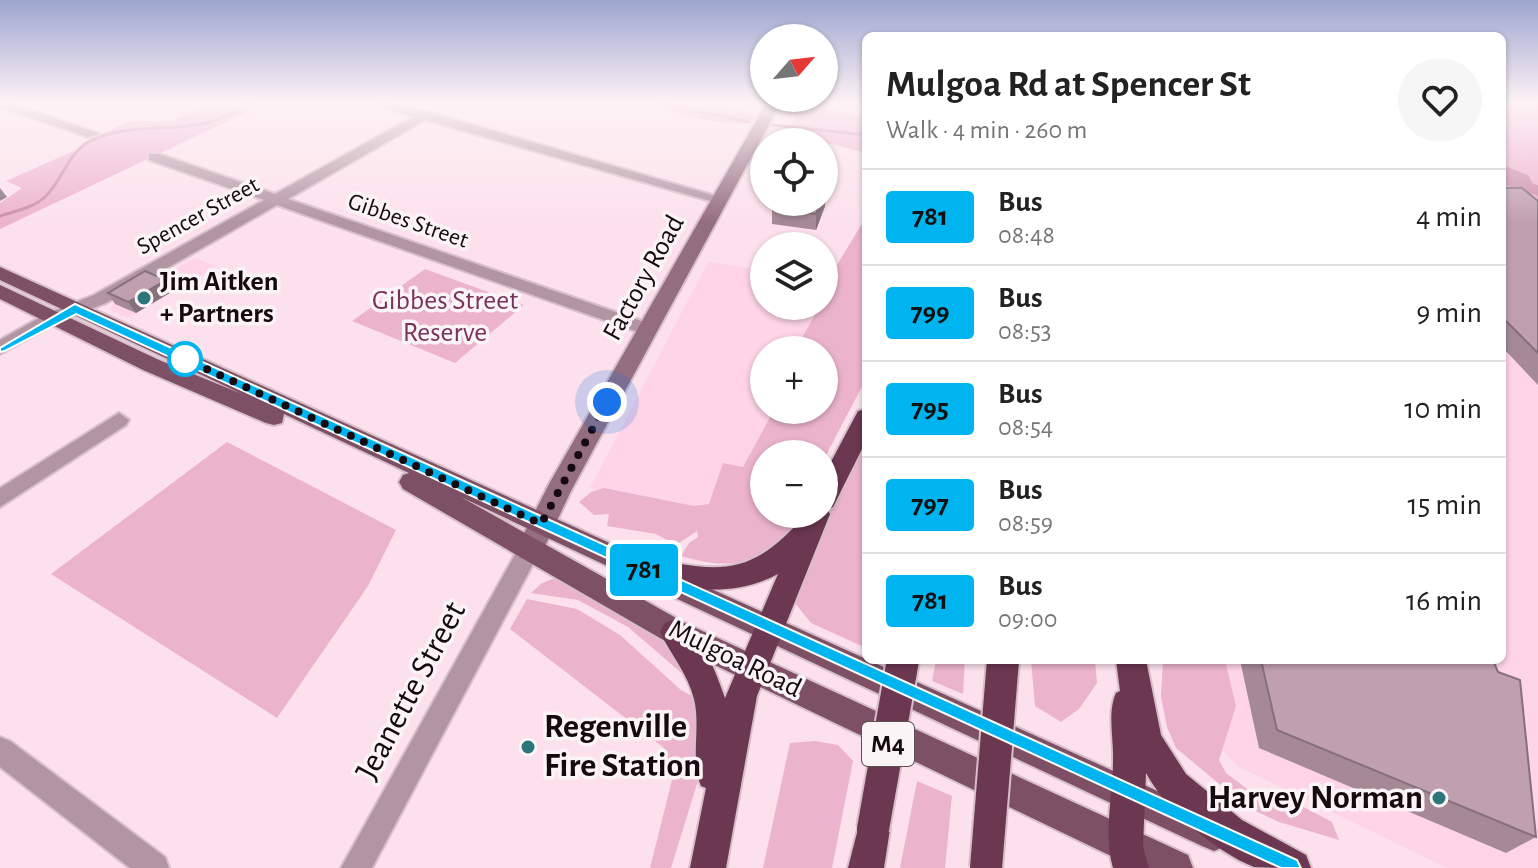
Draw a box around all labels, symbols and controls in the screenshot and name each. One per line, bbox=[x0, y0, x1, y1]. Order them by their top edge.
north arrow bbox=[750, 24, 838, 112]
map controls bbox=[750, 24, 838, 528]
button: heart bbox=[1398, 58, 1482, 142]
text: Mulgoa Rd at Spencer St bbox=[886, 66, 1251, 104]
text: Walk · 4 min · 260 m bbox=[886, 117, 1087, 143]
button: locate bbox=[750, 128, 838, 216]
street label: Spencer Street bbox=[133, 172, 263, 259]
text: Bus bbox=[998, 187, 1043, 217]
street label: Gibbes Street bbox=[345, 189, 471, 253]
text: 4 min bbox=[1416, 202, 1482, 232]
text: 781 bbox=[912, 203, 948, 231]
street label: Factory Road bbox=[598, 211, 690, 345]
text: 08:48 bbox=[998, 222, 1055, 248]
button: layers bbox=[750, 232, 838, 320]
place label: Jim Aitken + Partners bbox=[160, 268, 279, 328]
text: Bus bbox=[998, 283, 1043, 313]
park label: Gibbes Street Reserve bbox=[372, 287, 518, 347]
marker: Jim Aitken + Partners bbox=[135, 289, 153, 307]
text: 9 min bbox=[1416, 298, 1482, 328]
text: 799 bbox=[910, 299, 950, 327]
text: 08:53 bbox=[998, 318, 1052, 344]
button: + bbox=[750, 336, 838, 424]
unlabelled marker bbox=[168, 342, 202, 376]
text: Bus bbox=[998, 379, 1043, 409]
your location bbox=[587, 382, 627, 422]
text: 10 min bbox=[1404, 394, 1482, 424]
text: 795 bbox=[911, 395, 949, 423]
text: 08:54 bbox=[998, 414, 1053, 440]
button: − bbox=[750, 440, 838, 528]
text: Bus bbox=[998, 475, 1043, 505]
text: 15 min bbox=[1407, 490, 1482, 520]
text: 797 bbox=[911, 491, 949, 519]
text: 08:59 bbox=[998, 510, 1053, 536]
line badge: 781 bbox=[598, 544, 690, 596]
text: 781 bbox=[626, 556, 662, 584]
text: Bus bbox=[998, 571, 1043, 601]
text: 16 min bbox=[1406, 586, 1482, 616]
text: 781 bbox=[912, 587, 948, 615]
street label: Jeanette Street bbox=[350, 596, 472, 786]
text: 09:00 bbox=[998, 606, 1057, 632]
street label: Mulgoa Road bbox=[664, 615, 806, 703]
place label: Regenville Fire Station bbox=[544, 710, 701, 783]
road number: M4 bbox=[862, 722, 914, 766]
marker: Regenville Fire Station bbox=[519, 738, 537, 756]
place label: Harvey Norman bbox=[1208, 781, 1423, 815]
marker: Harvey Norman bbox=[1430, 789, 1448, 807]

